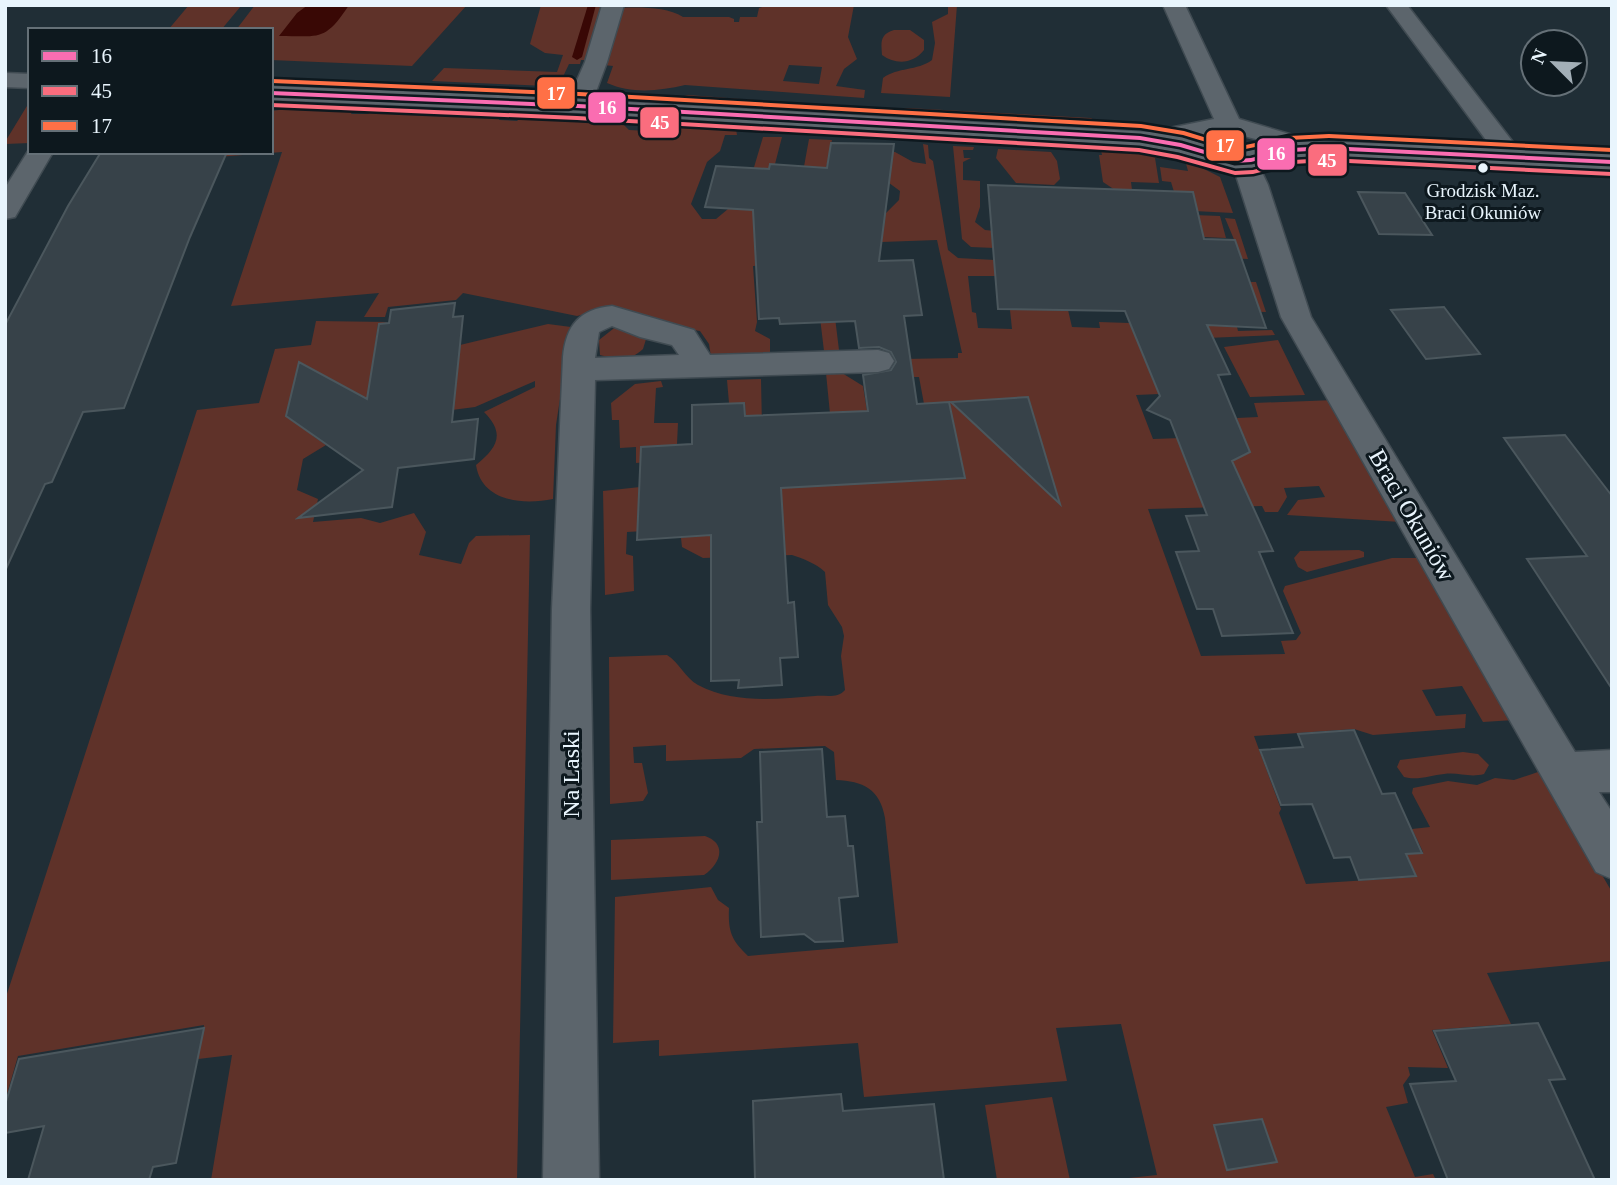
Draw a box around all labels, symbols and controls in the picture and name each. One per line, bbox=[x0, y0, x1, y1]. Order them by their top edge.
legend bbox=[28, 28, 273, 154]
north arrow bbox=[1519, 28, 1589, 98]
text: 16 bbox=[91, 44, 112, 68]
text: N bbox=[1527, 46, 1551, 67]
line badge: 17 bbox=[536, 76, 576, 110]
text: 45 bbox=[91, 79, 112, 103]
text: 17 bbox=[547, 83, 566, 104]
line badge: 16 bbox=[587, 91, 627, 124]
text: 16 bbox=[598, 97, 617, 118]
line badge: 45 bbox=[639, 106, 680, 139]
text: 45 bbox=[651, 112, 670, 133]
text: 17 bbox=[91, 114, 112, 138]
line badge: 17 bbox=[1205, 129, 1245, 162]
text: 17 bbox=[1216, 135, 1235, 156]
line badge: 16 bbox=[1256, 137, 1296, 171]
text: 16 bbox=[1267, 143, 1286, 164]
line badge: 45 bbox=[1307, 143, 1348, 177]
text: 45 bbox=[1318, 150, 1337, 171]
marker: Grodzisk Maz. Braci Okuniów bbox=[1476, 161, 1490, 175]
place label: Grodzisk Maz. Braci Okuniów bbox=[1425, 180, 1542, 223]
street label: Braci Okuniów bbox=[1364, 445, 1460, 586]
street label: Na Laski bbox=[558, 730, 584, 818]

